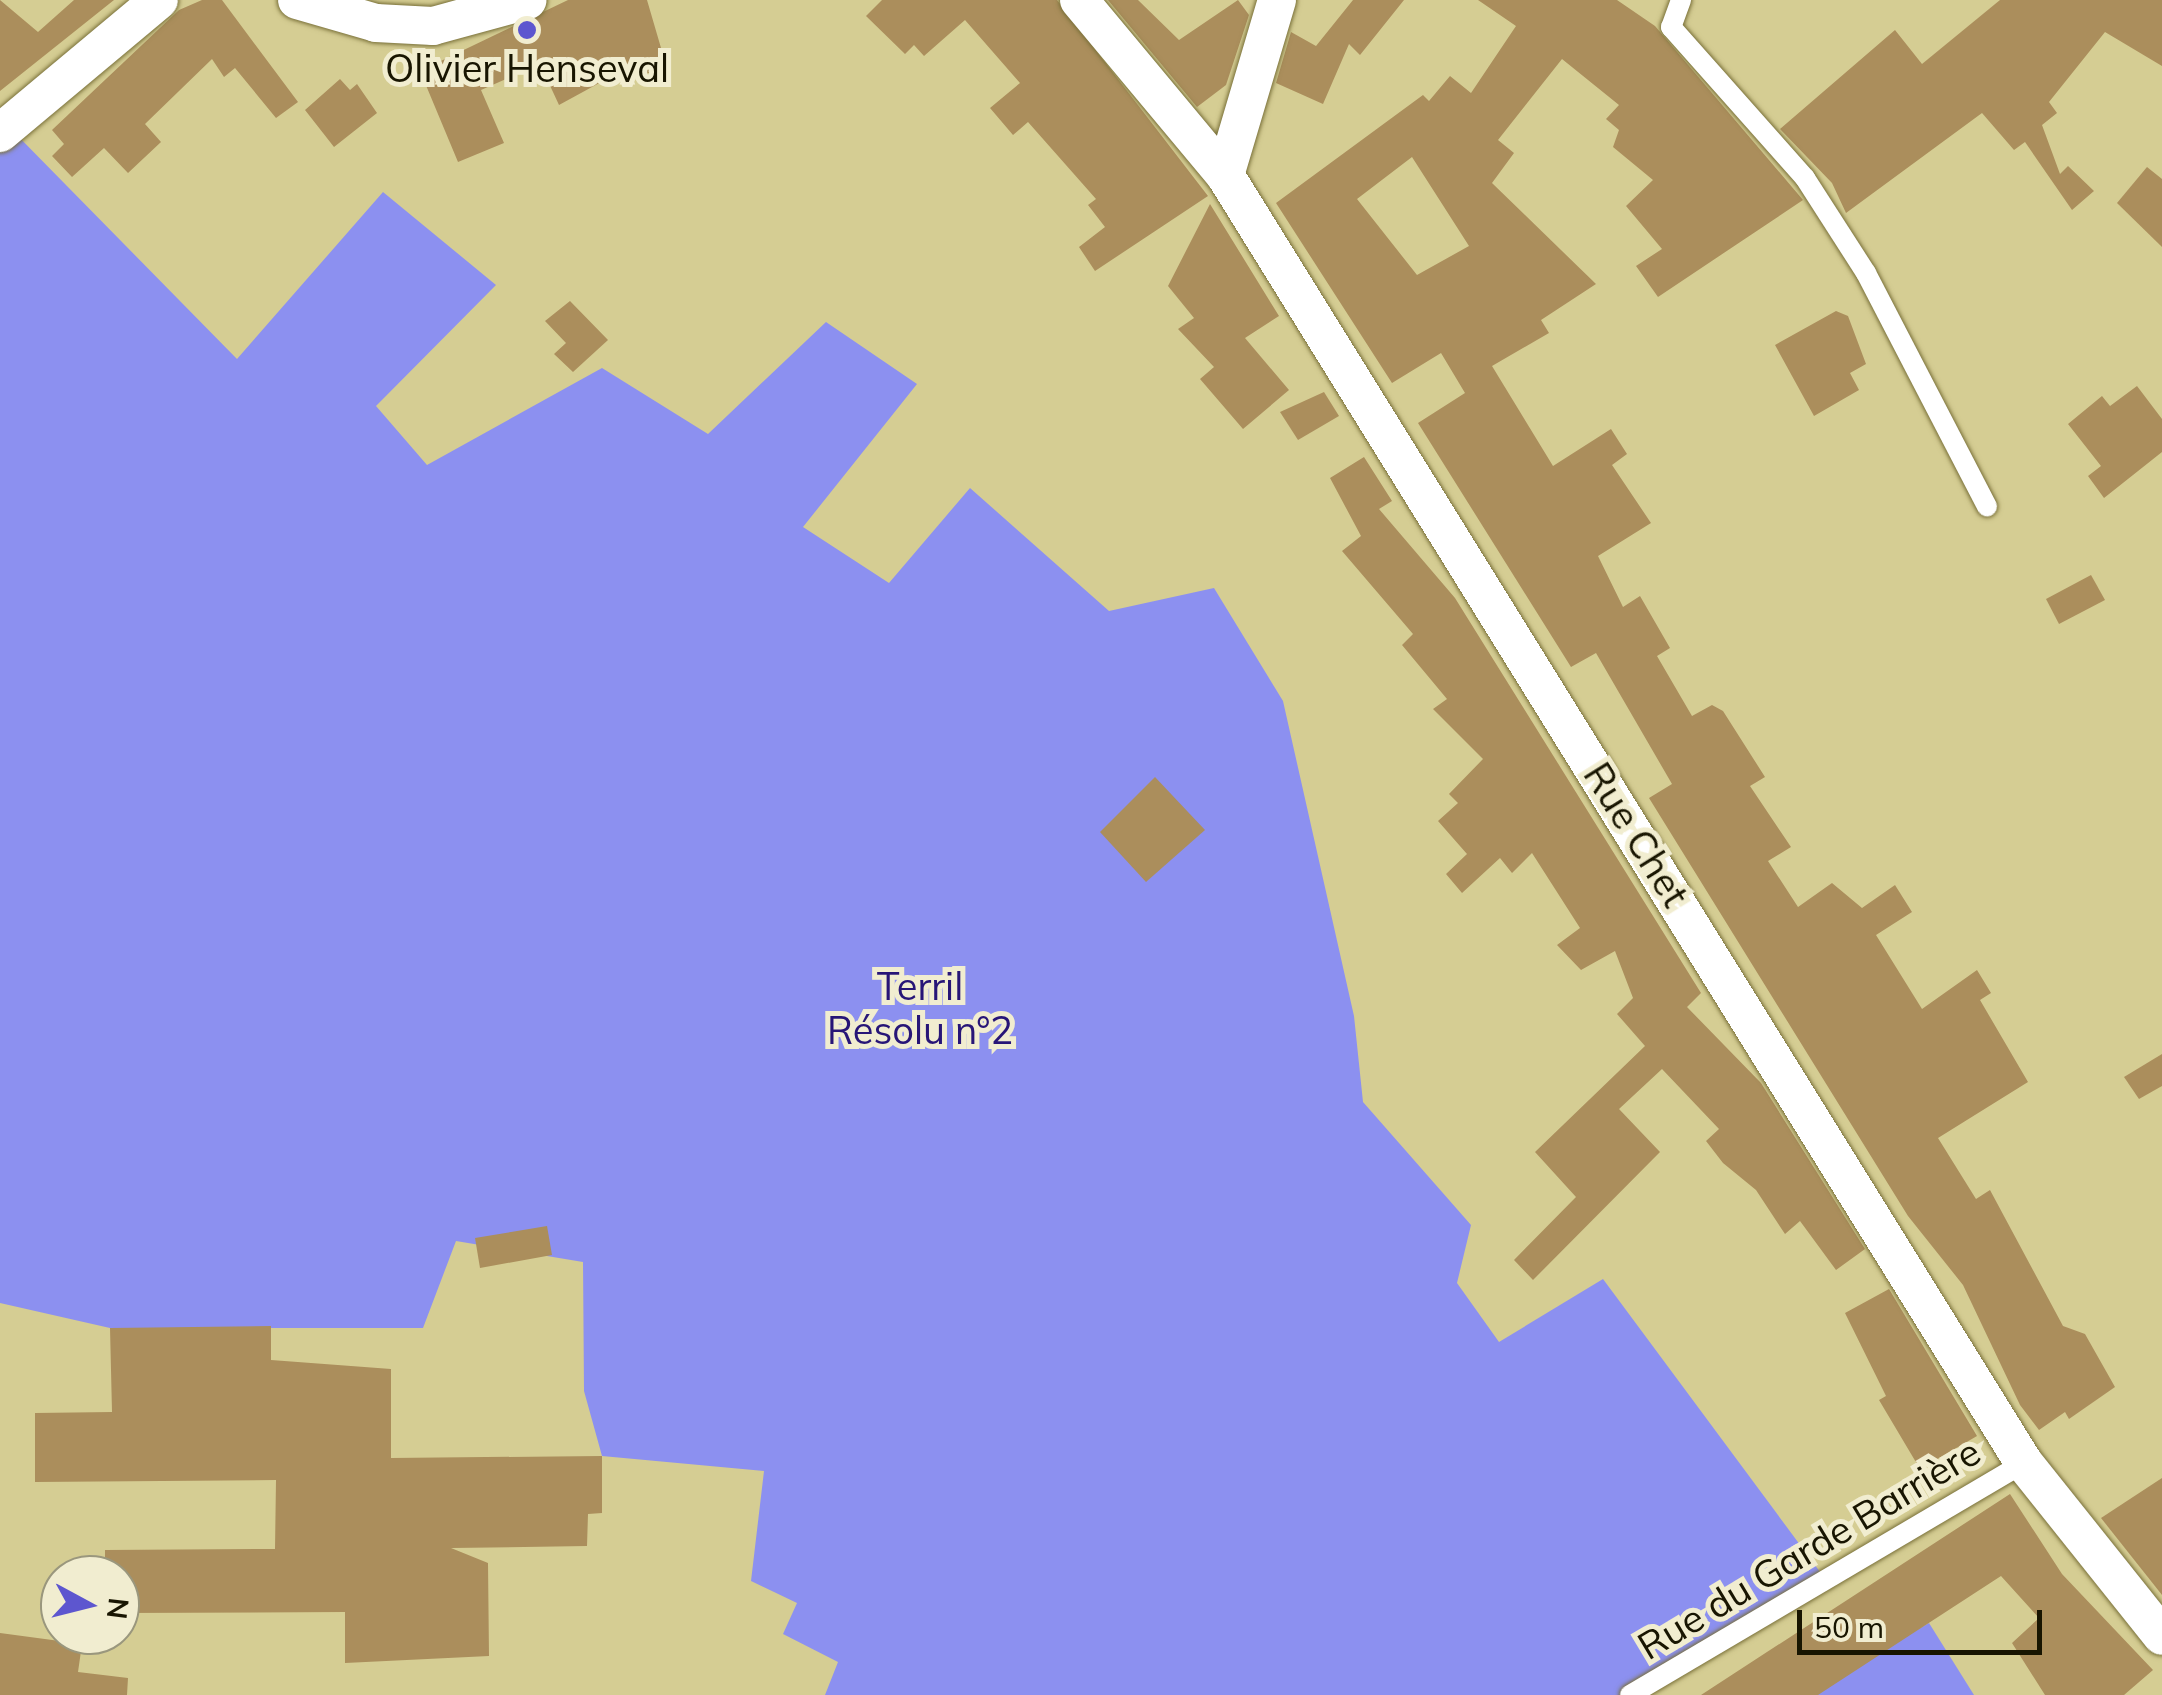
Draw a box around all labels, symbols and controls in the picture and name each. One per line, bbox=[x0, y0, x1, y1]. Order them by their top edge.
marker: Olivier Henseval bbox=[516, 19, 538, 41]
place label: Olivier Henseval bbox=[385, 46, 669, 92]
street label: Rue Chet bbox=[1574, 755, 1698, 915]
park label: Terril Résolu n°2 bbox=[827, 964, 1013, 1054]
street label: Rue du Garde Barrière bbox=[1630, 1429, 1988, 1669]
north arrow bbox=[40, 1555, 140, 1655]
scale bar bbox=[1802, 1590, 2047, 1652]
text: N bbox=[100, 1596, 137, 1621]
text: 50 m bbox=[1814, 1608, 1884, 1646]

